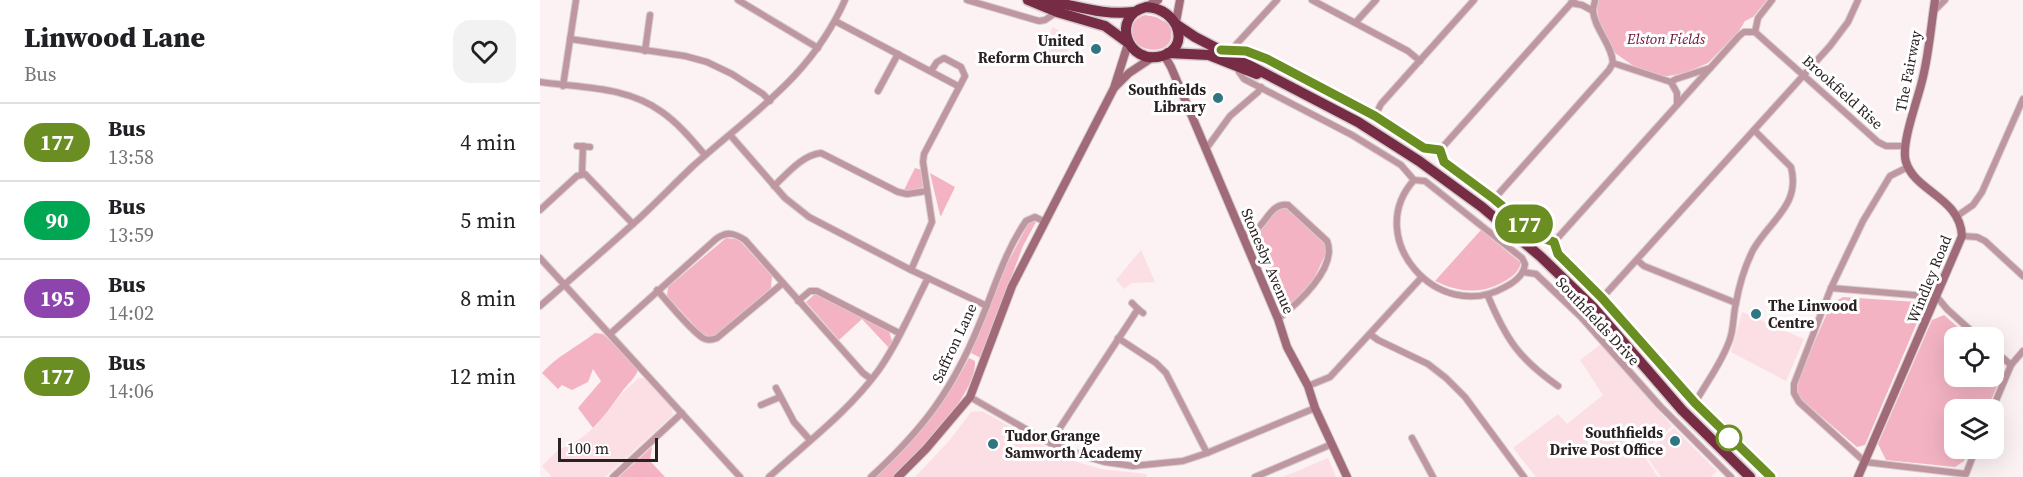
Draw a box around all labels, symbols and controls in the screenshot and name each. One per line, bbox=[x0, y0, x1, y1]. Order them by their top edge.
text: Linwood Lane bbox=[24, 18, 205, 56]
button: heart bbox=[453, 20, 516, 83]
park label: Elston Fields bbox=[1626, 28, 1706, 49]
street label: The Fairway bbox=[1890, 28, 1926, 113]
place label: United Reform Church bbox=[978, 30, 1084, 68]
marker: United Reform Church bbox=[1089, 42, 1103, 56]
street label: Brookfield Rise bbox=[1798, 50, 1888, 134]
text: Bus bbox=[24, 60, 57, 88]
place label: Southfields Library bbox=[1128, 79, 1206, 117]
marker: Southfields Library bbox=[1211, 91, 1225, 105]
text: Bus bbox=[108, 113, 145, 143]
text: 4 min bbox=[460, 127, 516, 157]
text: 177 bbox=[40, 128, 74, 157]
text: 13:58 bbox=[108, 143, 154, 171]
text: Bus bbox=[108, 191, 145, 221]
line badge: 177 bbox=[1490, 204, 1558, 244]
text: 5 min bbox=[460, 205, 516, 235]
street label: Stonesby Avenue bbox=[1236, 205, 1300, 317]
text: 90 bbox=[46, 206, 68, 235]
text: 177 bbox=[1507, 210, 1541, 239]
text: 13:59 bbox=[108, 221, 154, 249]
street label: Windley Road bbox=[1902, 231, 1956, 326]
text: Bus bbox=[108, 269, 145, 299]
street label: Southfields Drive bbox=[1551, 272, 1645, 370]
text: 8 min bbox=[460, 283, 516, 313]
text: 195 bbox=[40, 284, 74, 313]
place label: The Linwood Centre bbox=[1768, 295, 1858, 333]
text: 14:02 bbox=[108, 299, 154, 327]
street label: Saffron Lane bbox=[926, 300, 982, 386]
marker: The Linwood Centre bbox=[1749, 307, 1763, 321]
map controls bbox=[1944, 327, 2004, 459]
button: locate bbox=[1944, 327, 2004, 387]
text: Bus bbox=[108, 347, 145, 377]
text: 12 min bbox=[449, 361, 516, 391]
text: 177 bbox=[40, 362, 74, 391]
text: 14:06 bbox=[108, 377, 154, 405]
button: layers bbox=[1944, 399, 2004, 459]
place label: Southfields Drive Post Office bbox=[1550, 422, 1663, 460]
place label: Tudor Grange Samworth Academy bbox=[1005, 425, 1142, 463]
unlabelled marker bbox=[1716, 425, 1742, 451]
marker: Southfields Drive Post Office bbox=[1668, 434, 1682, 448]
scale bar bbox=[558, 435, 658, 462]
text: 100 m bbox=[567, 437, 609, 459]
marker: Tudor Grange Samworth Academy bbox=[986, 437, 1000, 451]

